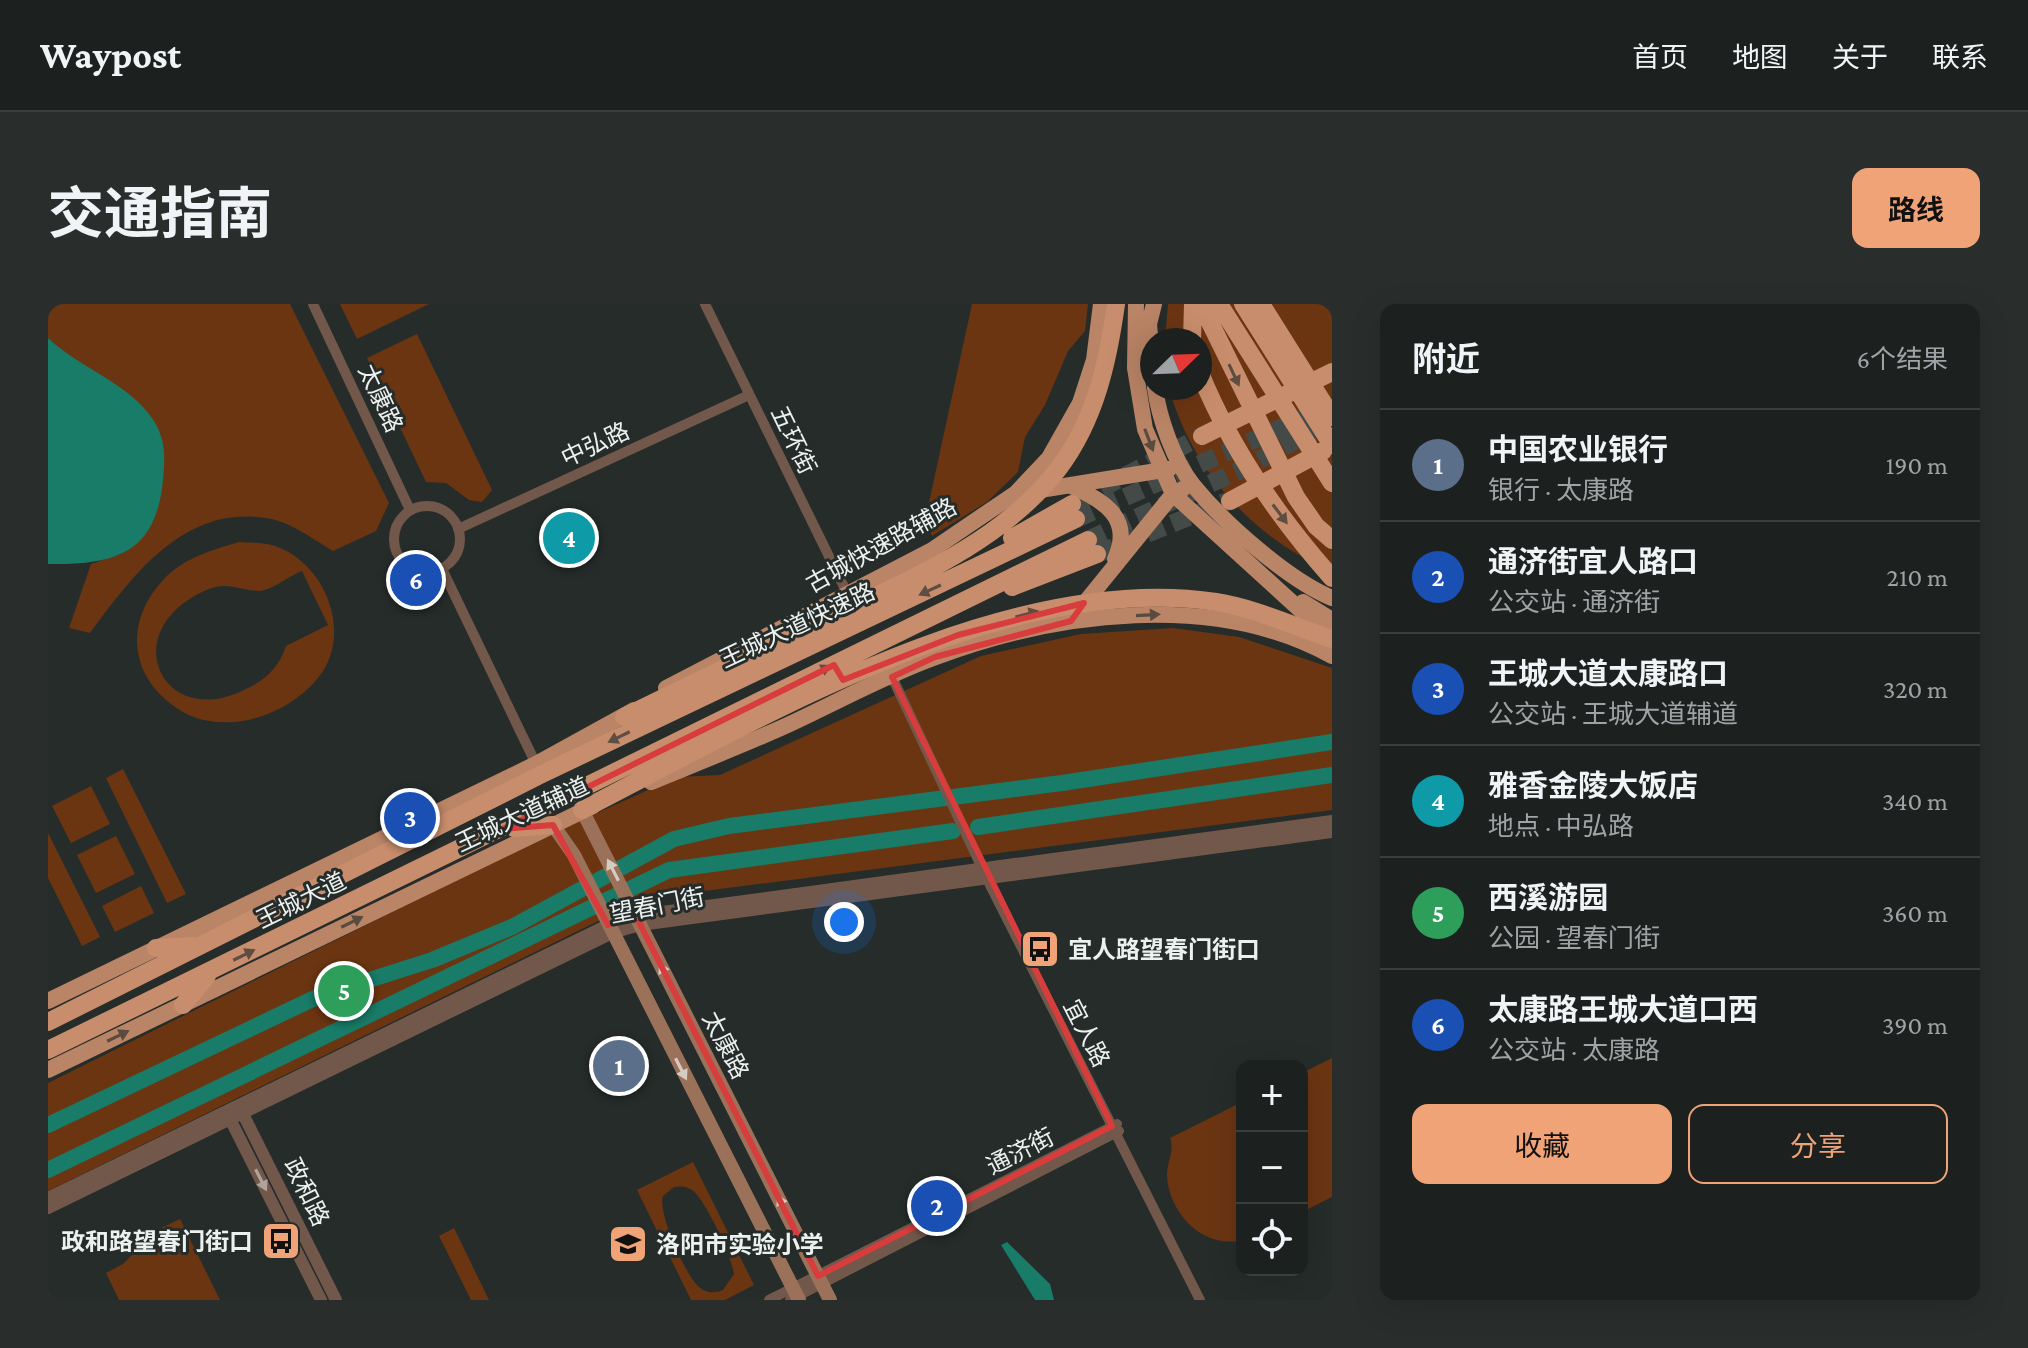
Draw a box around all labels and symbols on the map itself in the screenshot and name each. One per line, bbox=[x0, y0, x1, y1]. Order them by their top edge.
north arrow bbox=[1140, 328, 1212, 400]
street label: 太康路 bbox=[354, 360, 408, 436]
one-way arrow bbox=[1227, 363, 1241, 386]
street label: 五环街 bbox=[766, 402, 822, 478]
street label: 中弘路 bbox=[557, 417, 633, 471]
one-way arrow bbox=[1144, 428, 1156, 452]
street label: 古城快速路辅路 bbox=[801, 492, 961, 598]
one-way arrow bbox=[1272, 503, 1288, 525]
pin: 4 bbox=[543, 508, 595, 568]
pin: 6 bbox=[390, 550, 442, 610]
street label: 王城大道快速路 bbox=[715, 577, 879, 673]
one-way arrow bbox=[918, 583, 942, 597]
one-way arrow bbox=[1015, 607, 1039, 620]
one-way arrow bbox=[1136, 608, 1161, 621]
one-way arrow bbox=[809, 665, 832, 678]
one-way arrow bbox=[608, 730, 631, 744]
street label: 王城大道辅道 bbox=[451, 771, 593, 857]
pin: 3 bbox=[384, 788, 436, 848]
one-way arrow bbox=[606, 858, 619, 881]
street label: 王城大道 bbox=[252, 867, 350, 933]
street label: 望春门街 bbox=[607, 883, 707, 927]
your location bbox=[824, 902, 864, 942]
one-way arrow bbox=[341, 915, 364, 929]
bus stop icon: 宜人路望春门街口 bbox=[1019, 928, 1061, 970]
place label: 宜人路望春门街口 bbox=[1068, 936, 1260, 963]
one-way arrow bbox=[233, 948, 256, 961]
pin: 5 bbox=[318, 961, 370, 1021]
one-way arrow bbox=[658, 962, 672, 985]
street label: 宜人路 bbox=[1059, 995, 1115, 1071]
street label: 太康路 bbox=[698, 1007, 754, 1083]
one-way arrow bbox=[107, 1029, 130, 1043]
pin: 1 bbox=[593, 1036, 645, 1096]
one-way arrow bbox=[675, 1058, 688, 1081]
street label: 通济街 bbox=[982, 1123, 1058, 1179]
street label: 政和路 bbox=[279, 1154, 335, 1230]
one-way arrow bbox=[254, 1168, 268, 1191]
pin: 2 bbox=[911, 1176, 963, 1236]
one-way arrow bbox=[776, 1194, 789, 1217]
bus stop icon: 政和路望春门街口 bbox=[260, 1220, 302, 1262]
school or university icon: 洛阳市实验小学 bbox=[607, 1223, 649, 1265]
place label: 政和路望春门街口 bbox=[61, 1228, 253, 1255]
place label: 洛阳市实验小学 bbox=[656, 1231, 824, 1258]

